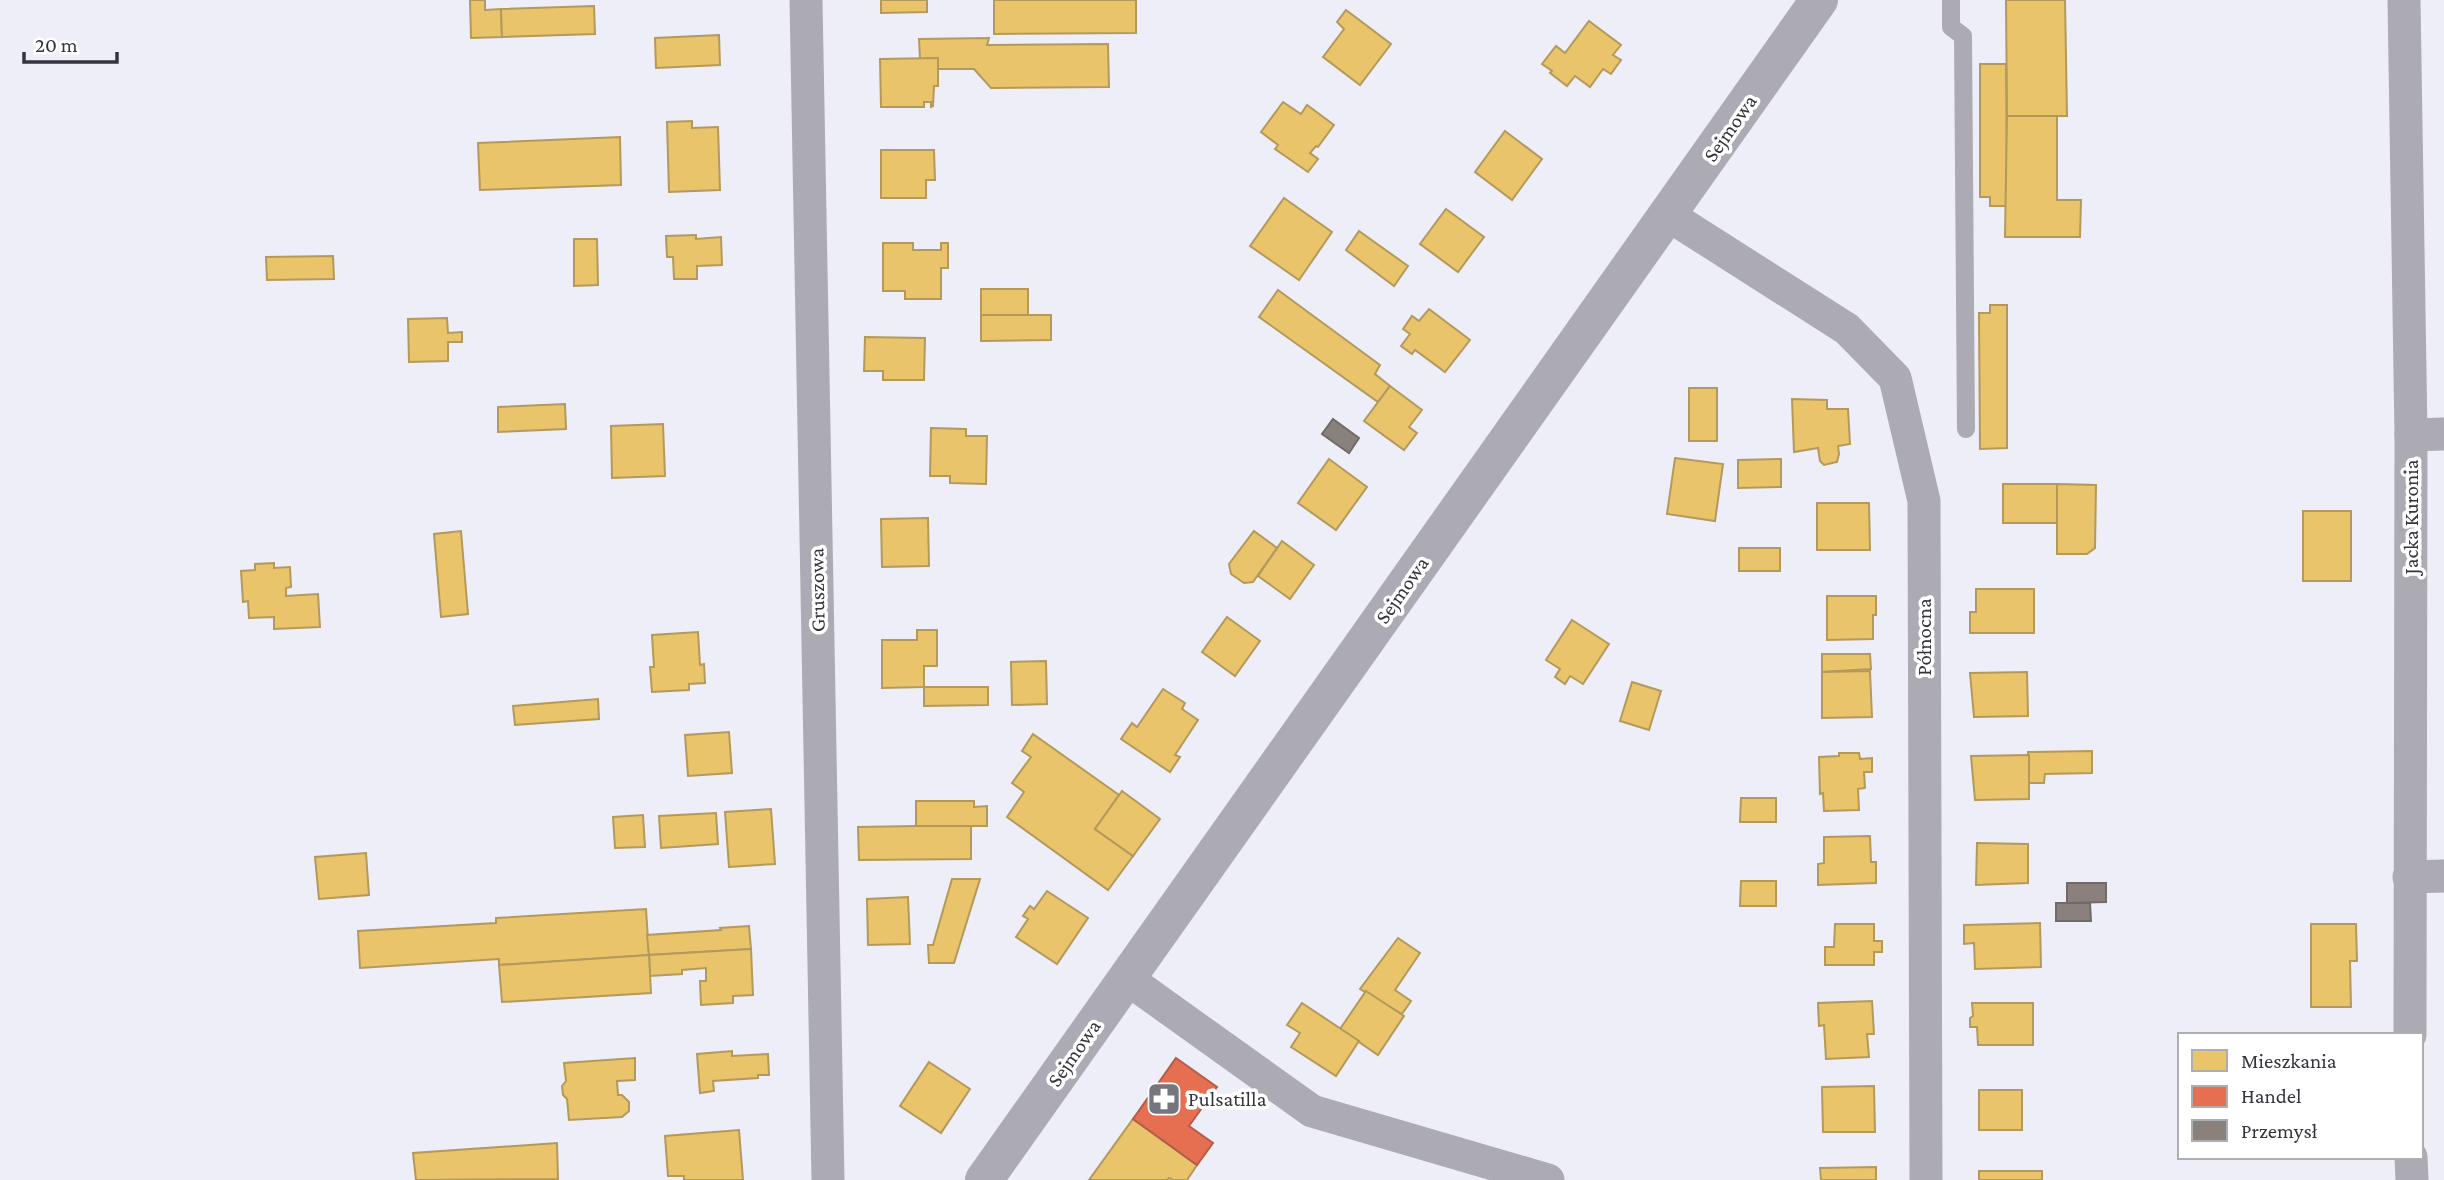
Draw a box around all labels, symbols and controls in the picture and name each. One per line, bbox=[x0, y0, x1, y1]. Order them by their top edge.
scale bar bbox=[24, 21, 117, 65]
text: 20 m bbox=[35, 33, 78, 57]
street label: Sejmowa bbox=[1698, 90, 1762, 166]
street label: Jacka Kuronia bbox=[2399, 459, 2423, 576]
street label: Gruszowa bbox=[804, 547, 830, 632]
street label: Sejmowa bbox=[1370, 552, 1434, 628]
street label: Północna bbox=[1912, 598, 1936, 676]
street label: Sejmowa bbox=[1042, 1015, 1106, 1091]
legend bbox=[2178, 1033, 2423, 1159]
text: Mieszkania bbox=[2241, 1049, 2337, 1073]
pharmacy icon: Pulsatilla bbox=[1145, 1080, 1183, 1118]
text: Handel bbox=[2241, 1084, 2302, 1108]
place label: Pulsatilla bbox=[1188, 1087, 1267, 1111]
text: Przemysł bbox=[2241, 1119, 2318, 1143]

